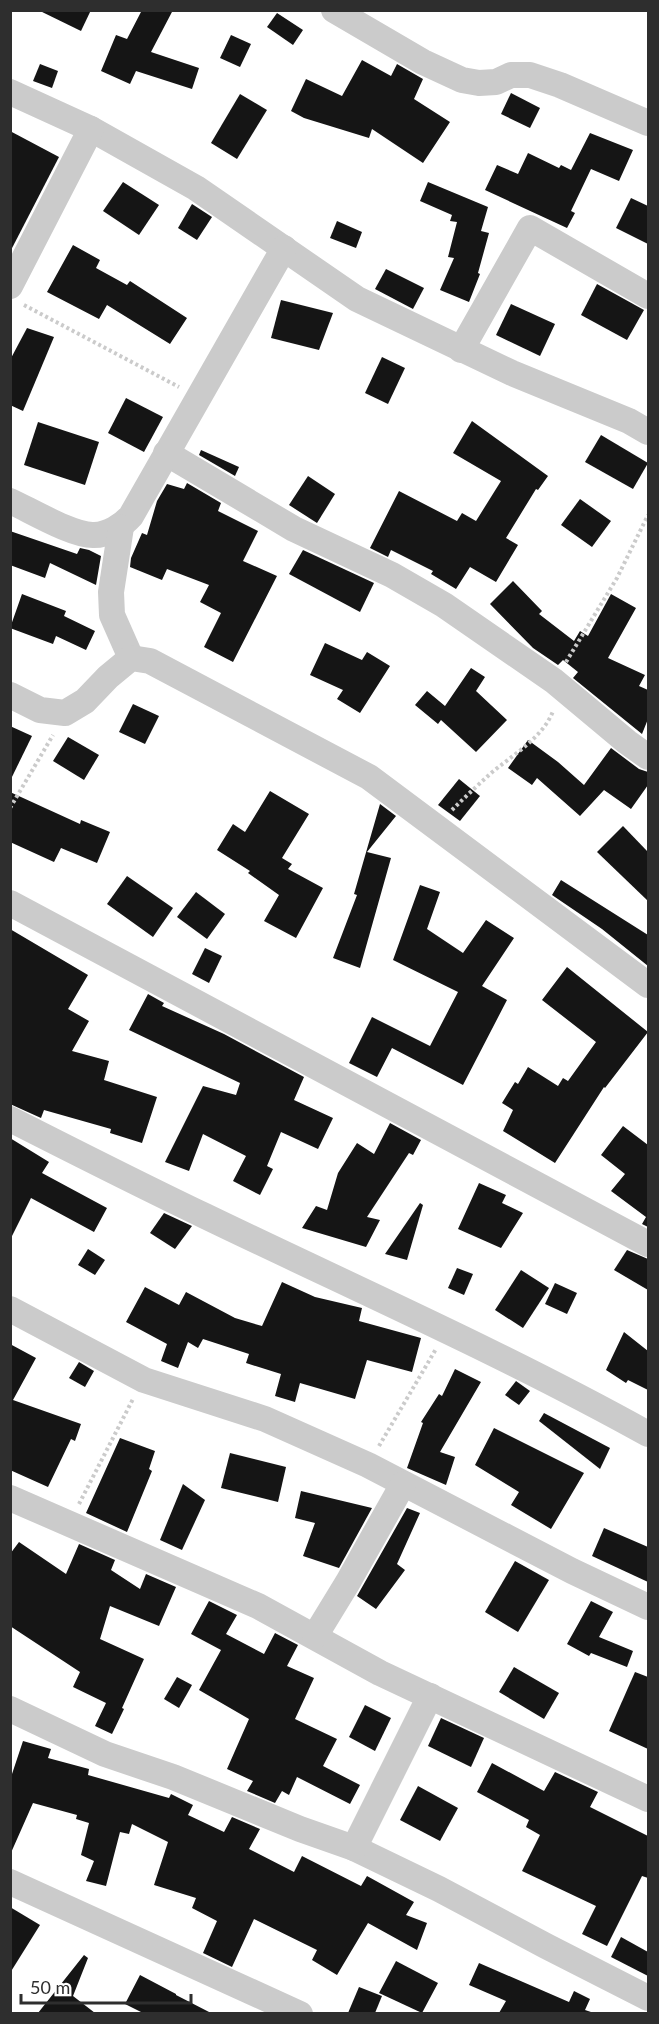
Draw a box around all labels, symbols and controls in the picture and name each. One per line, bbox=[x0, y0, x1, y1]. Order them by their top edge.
scale bar bbox=[21, 1967, 190, 2005]
text: 50 m bbox=[30, 1976, 70, 1998]

